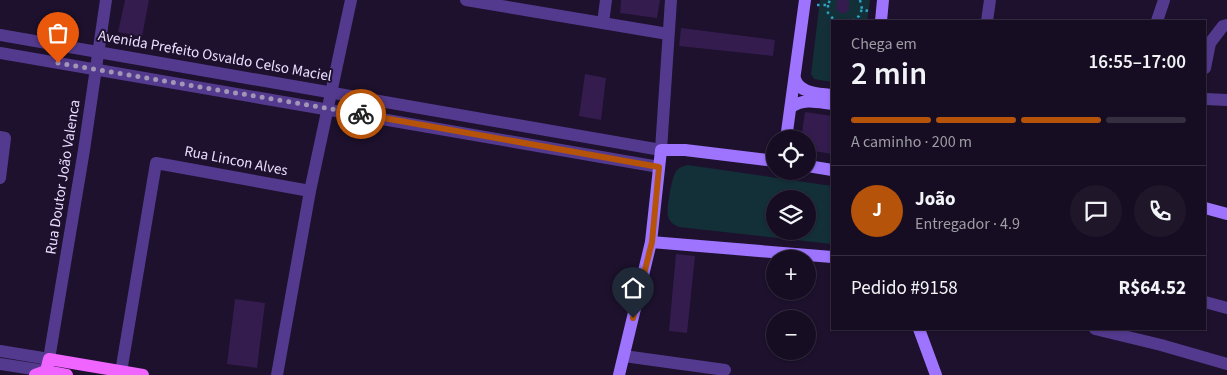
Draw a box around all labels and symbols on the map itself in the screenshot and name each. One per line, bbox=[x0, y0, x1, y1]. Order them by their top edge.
pin bbox=[37, 12, 79, 63]
street label: Avenida Prefeito Osvaldo Celso Maciel bbox=[97, 25, 334, 87]
courier bbox=[336, 89, 386, 139]
street label: Rua Doutor João Valenca bbox=[40, 98, 86, 256]
street label: Rua Lincon Alves bbox=[182, 141, 290, 181]
pin bbox=[612, 267, 654, 318]

